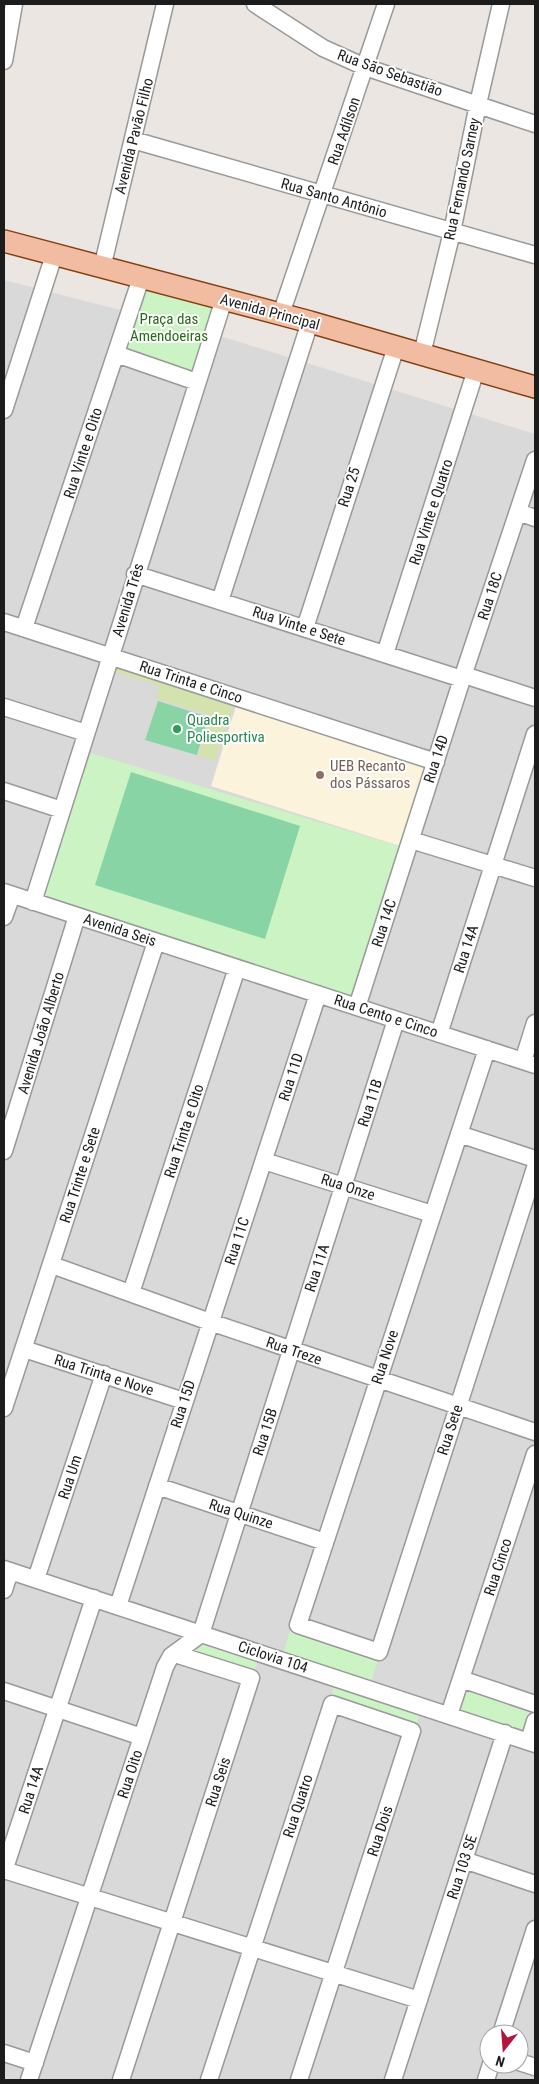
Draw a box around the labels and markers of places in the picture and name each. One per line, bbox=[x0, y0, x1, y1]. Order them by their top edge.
place label: Quadra Poliesportiva bbox=[187, 711, 265, 746]
marker: Quadra Poliesportiva bbox=[171, 723, 183, 735]
place label: UEB Recanto dos Pássaros bbox=[330, 757, 410, 792]
marker: UEB Recanto dos Pássaros bbox=[314, 769, 326, 781]

